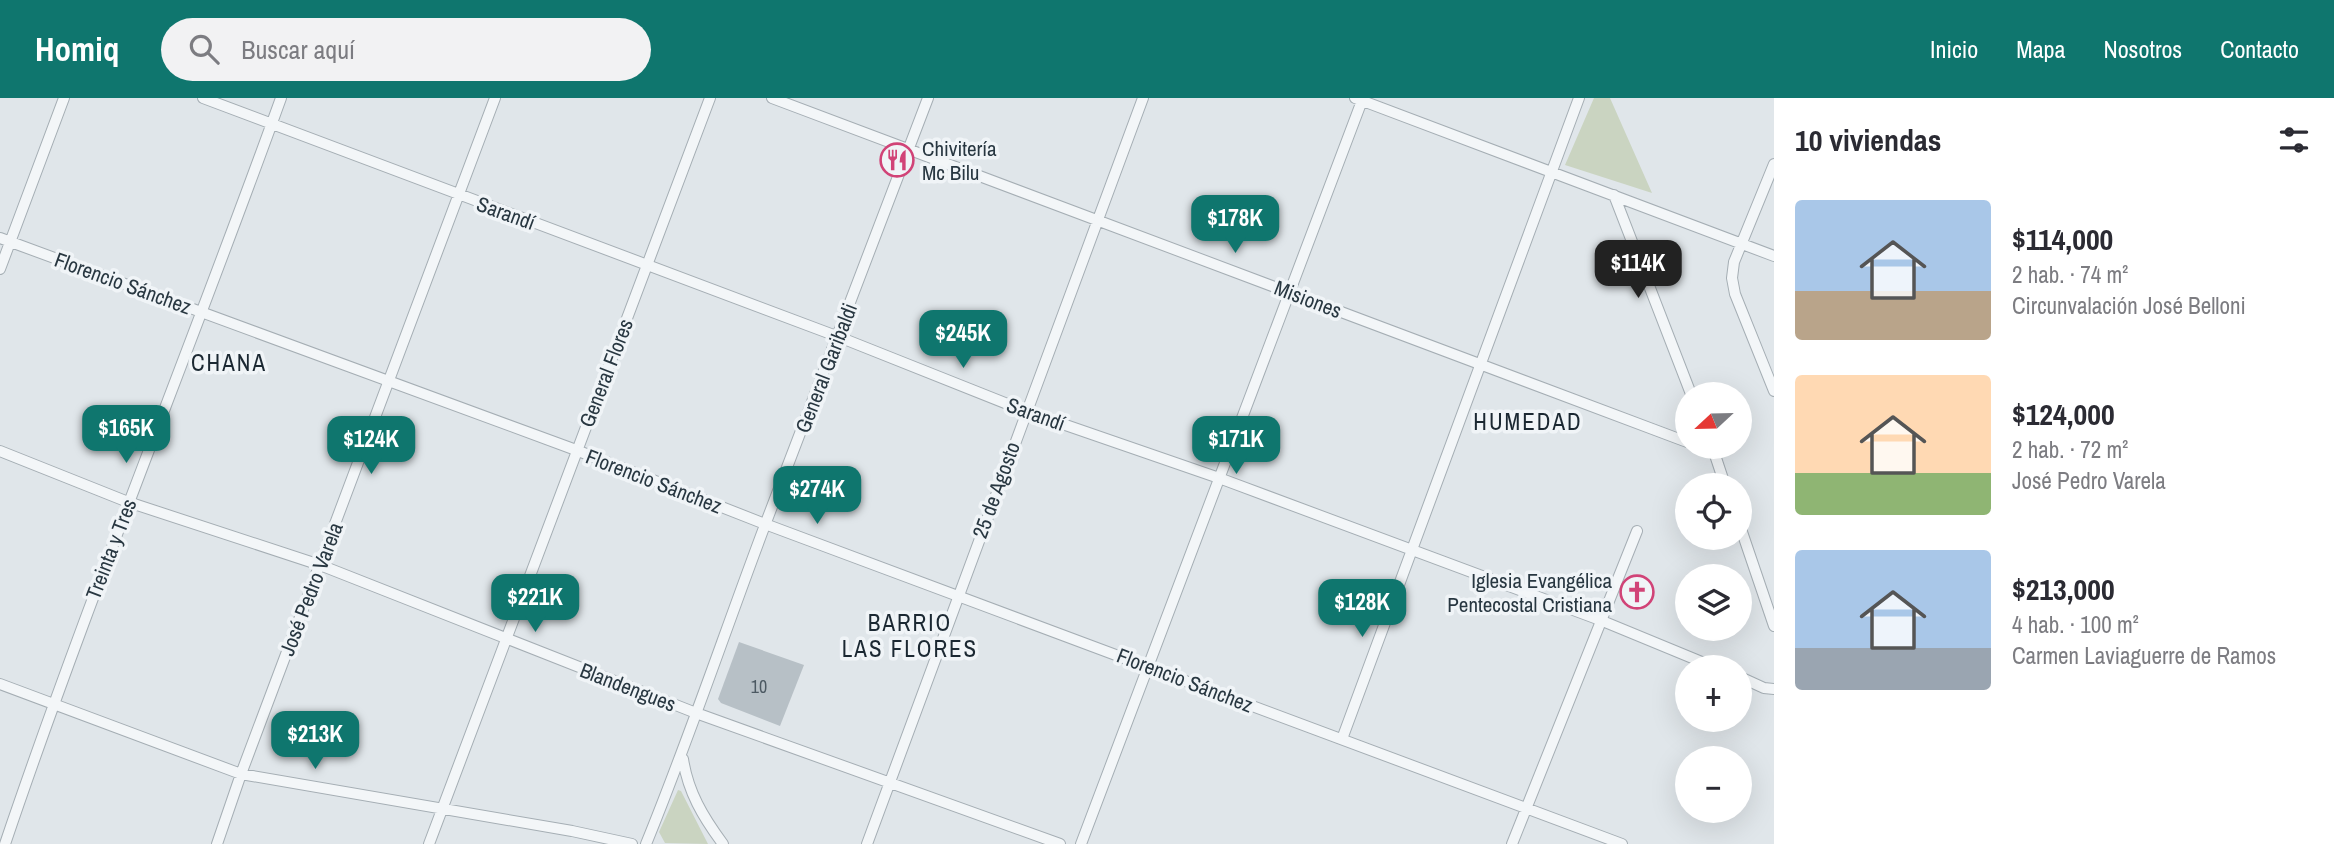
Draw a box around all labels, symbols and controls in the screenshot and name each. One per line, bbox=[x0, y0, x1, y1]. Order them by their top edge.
search box bbox=[161, 18, 651, 81]
text: Homiq bbox=[35, 27, 119, 71]
icon: search bbox=[185, 30, 223, 68]
text: Buscar aquí bbox=[241, 32, 355, 67]
text: Inicio bbox=[1930, 33, 1978, 65]
text: Mapa bbox=[2016, 33, 2065, 65]
text: Nosotros bbox=[2103, 33, 2182, 65]
text: Contacto bbox=[2220, 33, 2299, 65]
text: 10 viviendas bbox=[1795, 120, 1941, 160]
icon: filters bbox=[2275, 121, 2313, 159]
place label: Chivitería Mc Bilu bbox=[922, 134, 997, 187]
restaurant icon: Chivitería Mc Bilu bbox=[878, 141, 916, 179]
street label: Sarandí bbox=[473, 189, 539, 237]
pin: $178K bbox=[1186, 195, 1284, 255]
text: $178K bbox=[1207, 202, 1263, 233]
text: $114,000 bbox=[2012, 219, 2113, 259]
icon: home bbox=[1851, 228, 1935, 312]
pin: $114K bbox=[1589, 240, 1687, 300]
street label: Florencio Sánchez bbox=[51, 245, 196, 321]
text: $114K bbox=[1611, 247, 1665, 278]
text: 2 hab. · 74 m² bbox=[2012, 259, 2128, 290]
street label: Misiones bbox=[1270, 273, 1346, 325]
text: Circunvalación José Belloni bbox=[2012, 290, 2246, 321]
street label: General Garibaldi bbox=[788, 299, 864, 437]
pin: $245K bbox=[914, 310, 1012, 370]
street label: General Flores bbox=[572, 315, 640, 431]
text: $245K bbox=[935, 317, 991, 348]
district label: CHANA bbox=[191, 347, 267, 378]
north arrow bbox=[1675, 382, 1752, 458]
map controls bbox=[1675, 382, 1752, 823]
street label: Sarandí bbox=[1003, 390, 1069, 438]
text: $124,000 bbox=[2012, 394, 2115, 434]
icon: home bbox=[1851, 403, 1935, 487]
pin: $165K bbox=[77, 406, 175, 465]
district label: HUMEDAD bbox=[1473, 406, 1583, 437]
text: $165K bbox=[98, 412, 154, 443]
pin: $124K bbox=[322, 416, 420, 476]
pin: $171K bbox=[1187, 416, 1285, 476]
text: $124K bbox=[343, 423, 399, 454]
text: $171K bbox=[1208, 423, 1264, 454]
text: 2 hab. · 72 m² bbox=[2012, 434, 2128, 465]
street label: 25 de Agosto bbox=[965, 438, 1027, 542]
street label: Florencio Sánchez bbox=[582, 442, 727, 520]
text: José Pedro Varela bbox=[2012, 465, 2166, 496]
pin: $274K bbox=[768, 466, 866, 526]
text: $274K bbox=[789, 473, 845, 504]
button: locate bbox=[1675, 473, 1752, 550]
street label: Treinta y Tres bbox=[79, 494, 143, 604]
street label: José Pedro Varela bbox=[272, 518, 350, 660]
button: layers bbox=[1675, 564, 1752, 641]
place label: Iglesia Evangélica Pentecostal Cristiana bbox=[1447, 566, 1612, 619]
text: $213,000 bbox=[2012, 569, 2115, 609]
church icon: Iglesia Evangélica Pentecostal Cristiana bbox=[1618, 573, 1656, 611]
pin: $221K bbox=[486, 574, 584, 634]
icon: home bbox=[1851, 578, 1935, 662]
pin: $128K bbox=[1313, 580, 1411, 639]
text: $221K bbox=[507, 581, 563, 612]
text: $128K bbox=[1334, 586, 1390, 617]
district label: BARRIO LAS FLORES bbox=[842, 607, 978, 664]
text: 4 hab. · 100 m² bbox=[2012, 609, 2139, 640]
text: Carmen Laviaguerre de Ramos bbox=[2012, 640, 2276, 671]
street label: Florencio Sánchez bbox=[1113, 641, 1258, 719]
street label: Blandengues bbox=[576, 655, 680, 719]
button: + bbox=[1675, 655, 1752, 732]
house number: 10 bbox=[751, 674, 767, 699]
pin: $213K bbox=[266, 712, 364, 771]
text: $213K bbox=[287, 718, 343, 749]
button: − bbox=[1675, 746, 1752, 823]

